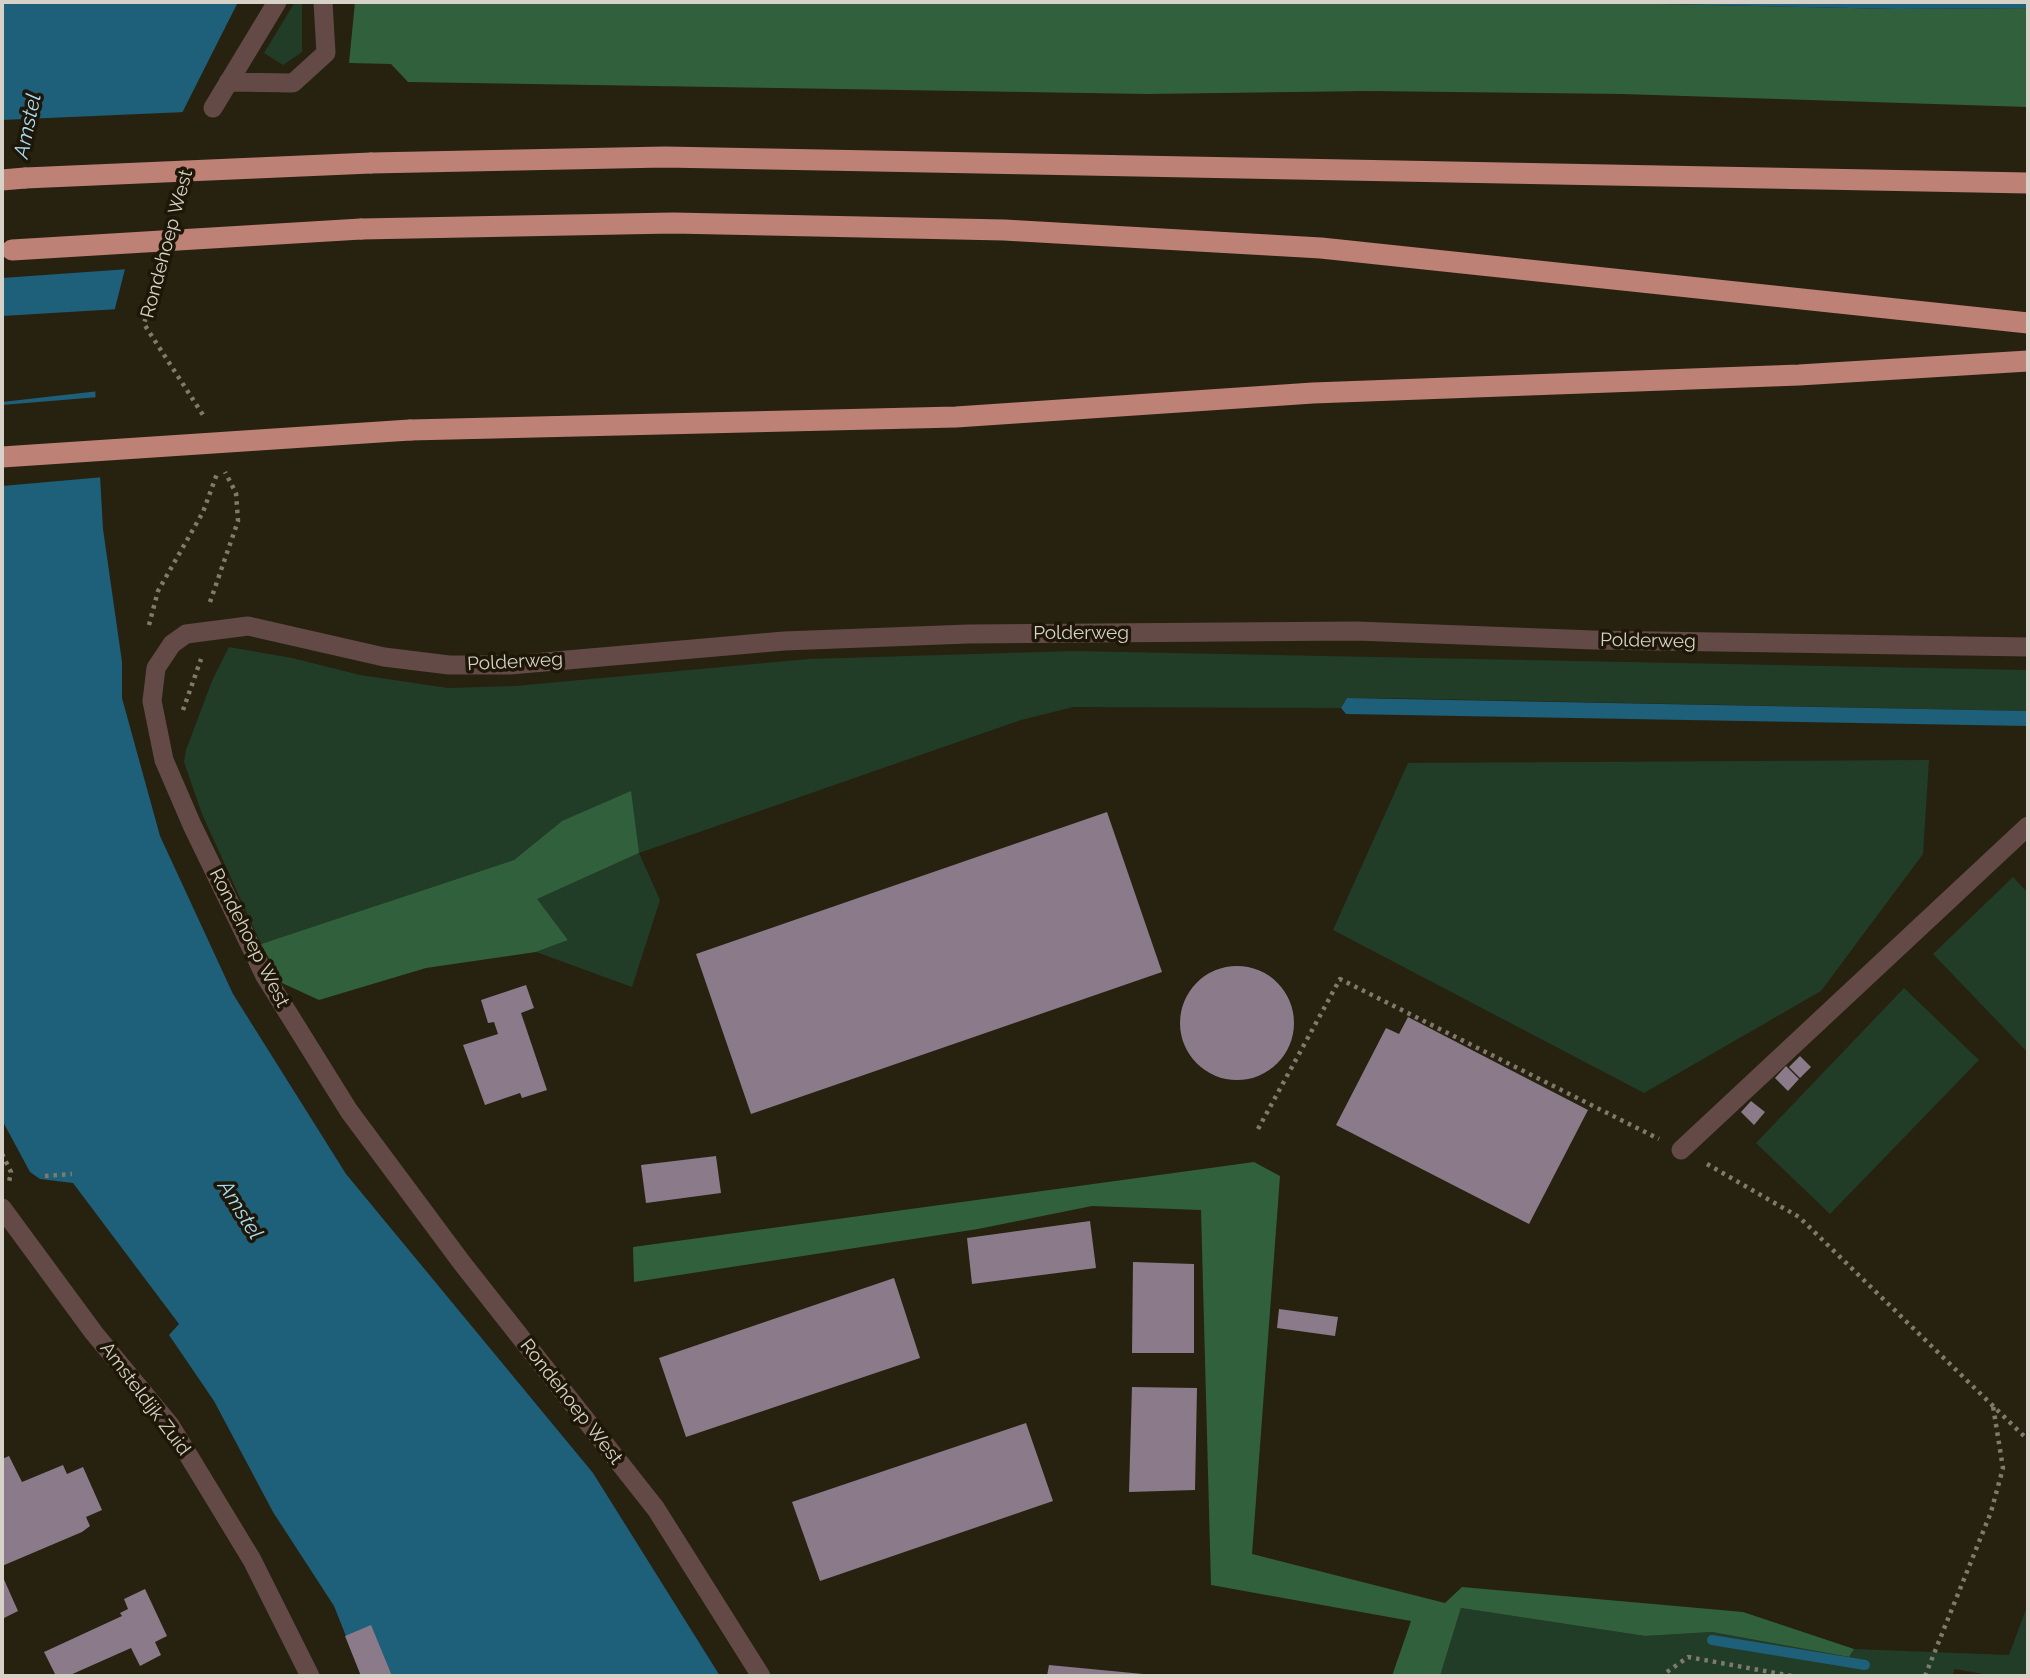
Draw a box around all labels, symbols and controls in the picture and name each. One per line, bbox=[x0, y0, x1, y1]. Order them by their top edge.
water label: Amstel bbox=[9, 91, 47, 161]
street label: Rondehoep West bbox=[136, 167, 198, 321]
street label: Polderweg bbox=[1033, 622, 1129, 644]
street label: Polderweg bbox=[1600, 629, 1696, 653]
street label: Polderweg bbox=[467, 648, 563, 676]
street label: Rondehoep West bbox=[204, 865, 294, 1011]
water label: Amstel bbox=[212, 1176, 268, 1244]
street label: Rondehoep West bbox=[515, 1335, 627, 1469]
street label: Amsteldijk Zuid bbox=[95, 1338, 195, 1460]

